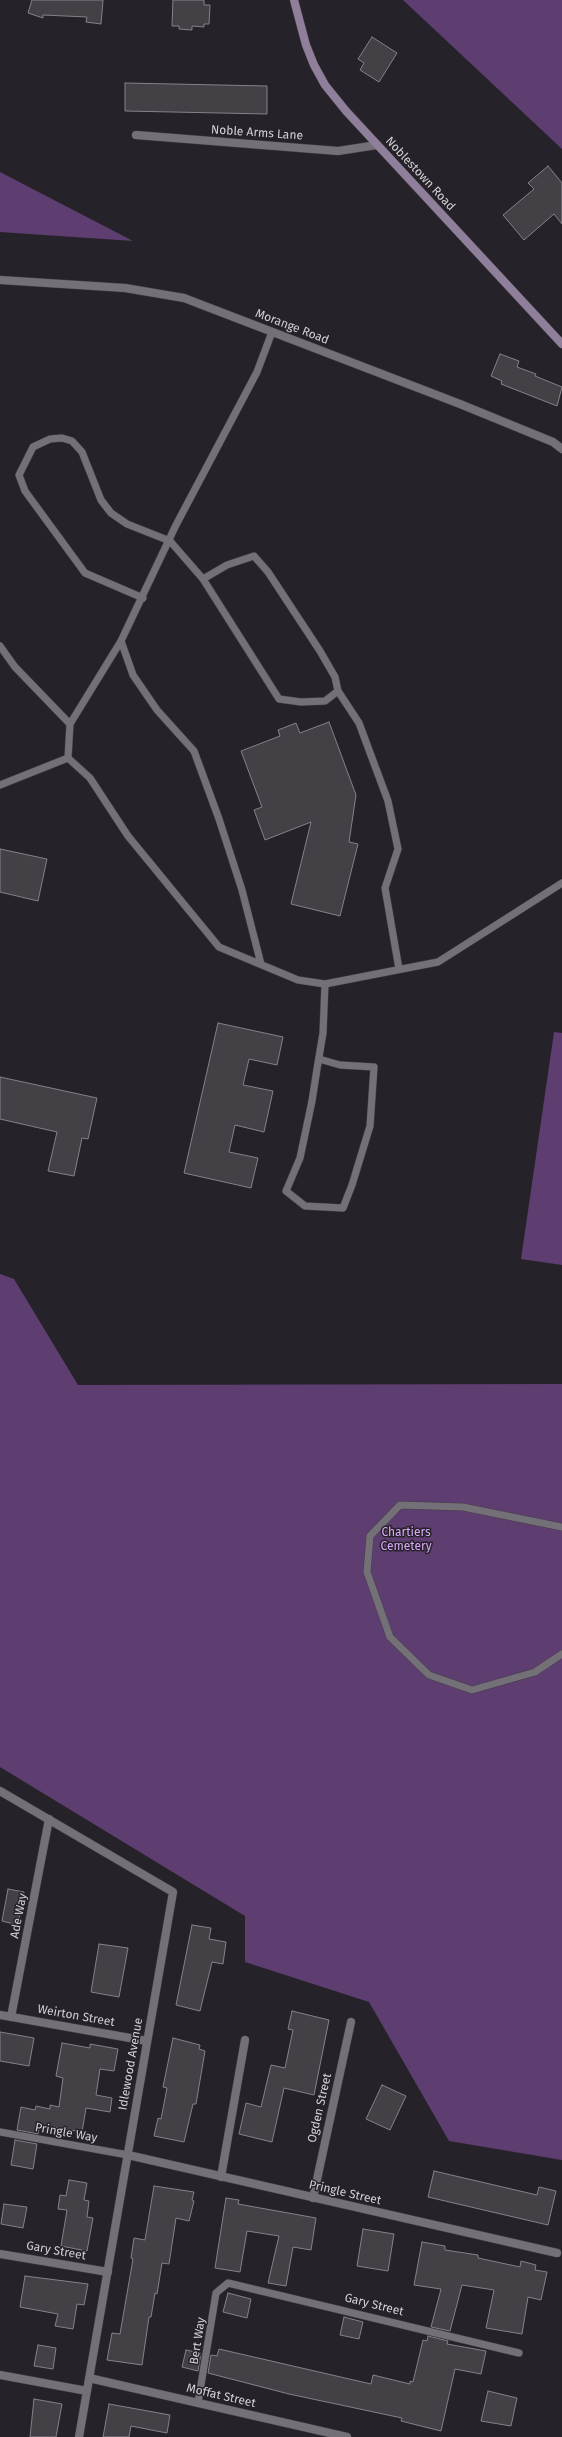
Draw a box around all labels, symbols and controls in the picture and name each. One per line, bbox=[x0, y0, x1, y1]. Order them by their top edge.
street label: Noble Arms Lane bbox=[211, 123, 303, 143]
street label: Noblestown Road bbox=[382, 134, 458, 214]
street label: Morange Road bbox=[253, 306, 331, 348]
park label: Chartiers Cemetery bbox=[380, 1526, 432, 1554]
street label: Ade Way bbox=[8, 1892, 30, 1940]
street label: Weirton Street bbox=[36, 2002, 116, 2030]
street label: Idlewood Avenue bbox=[116, 2017, 146, 2111]
street label: Ogden Street bbox=[305, 2072, 335, 2144]
street label: Pringle Way bbox=[34, 2120, 98, 2146]
street label: Pringle Street bbox=[307, 2178, 383, 2208]
street label: Gary Street bbox=[25, 2239, 87, 2263]
street label: Gary Street bbox=[343, 2291, 405, 2319]
street label: Bert Way bbox=[187, 2316, 209, 2366]
street label: Moffat Street bbox=[185, 2381, 257, 2411]

